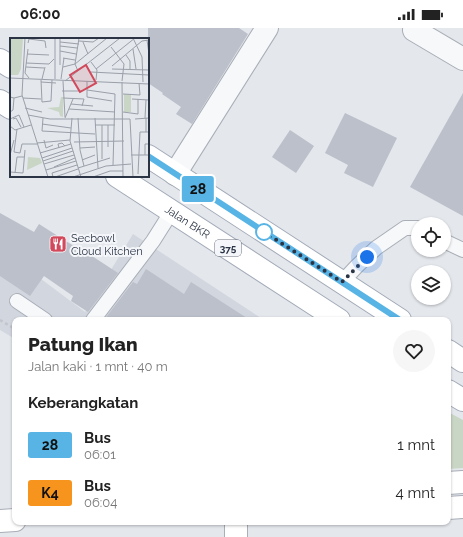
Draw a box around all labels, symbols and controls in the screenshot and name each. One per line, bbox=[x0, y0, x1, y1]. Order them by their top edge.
text: 06:00 bbox=[20, 5, 60, 23]
inset map bbox=[10, 38, 149, 177]
line badge: 28 bbox=[180, 176, 216, 202]
text: 28 bbox=[190, 181, 206, 197]
street label: Jalan BKR bbox=[162, 203, 212, 241]
map controls bbox=[411, 217, 451, 305]
button: locate bbox=[411, 217, 451, 257]
unlabelled marker bbox=[255, 223, 273, 241]
place label: Secbowl Cloud Kitchen bbox=[71, 232, 143, 258]
restaurant icon: Secbowl Cloud Kitchen bbox=[48, 234, 68, 254]
road number: 375 bbox=[215, 240, 241, 256]
your location bbox=[357, 247, 377, 267]
button: layers bbox=[411, 265, 451, 305]
button: heart bbox=[393, 330, 435, 372]
text: Patung Ikan bbox=[28, 333, 138, 355]
text: Jalan kaki · 1 mnt · 40 m bbox=[28, 359, 168, 374]
text: Keberangkatan bbox=[28, 394, 138, 412]
text: Bus bbox=[84, 429, 111, 447]
text: 1 mnt bbox=[397, 436, 435, 454]
text: 28 bbox=[42, 437, 58, 453]
text: 06:01 bbox=[84, 447, 116, 462]
text: Bus bbox=[84, 477, 111, 495]
text: 4 mnt bbox=[396, 484, 435, 502]
text: K4 bbox=[41, 485, 59, 501]
text: 06:04 bbox=[84, 495, 117, 510]

